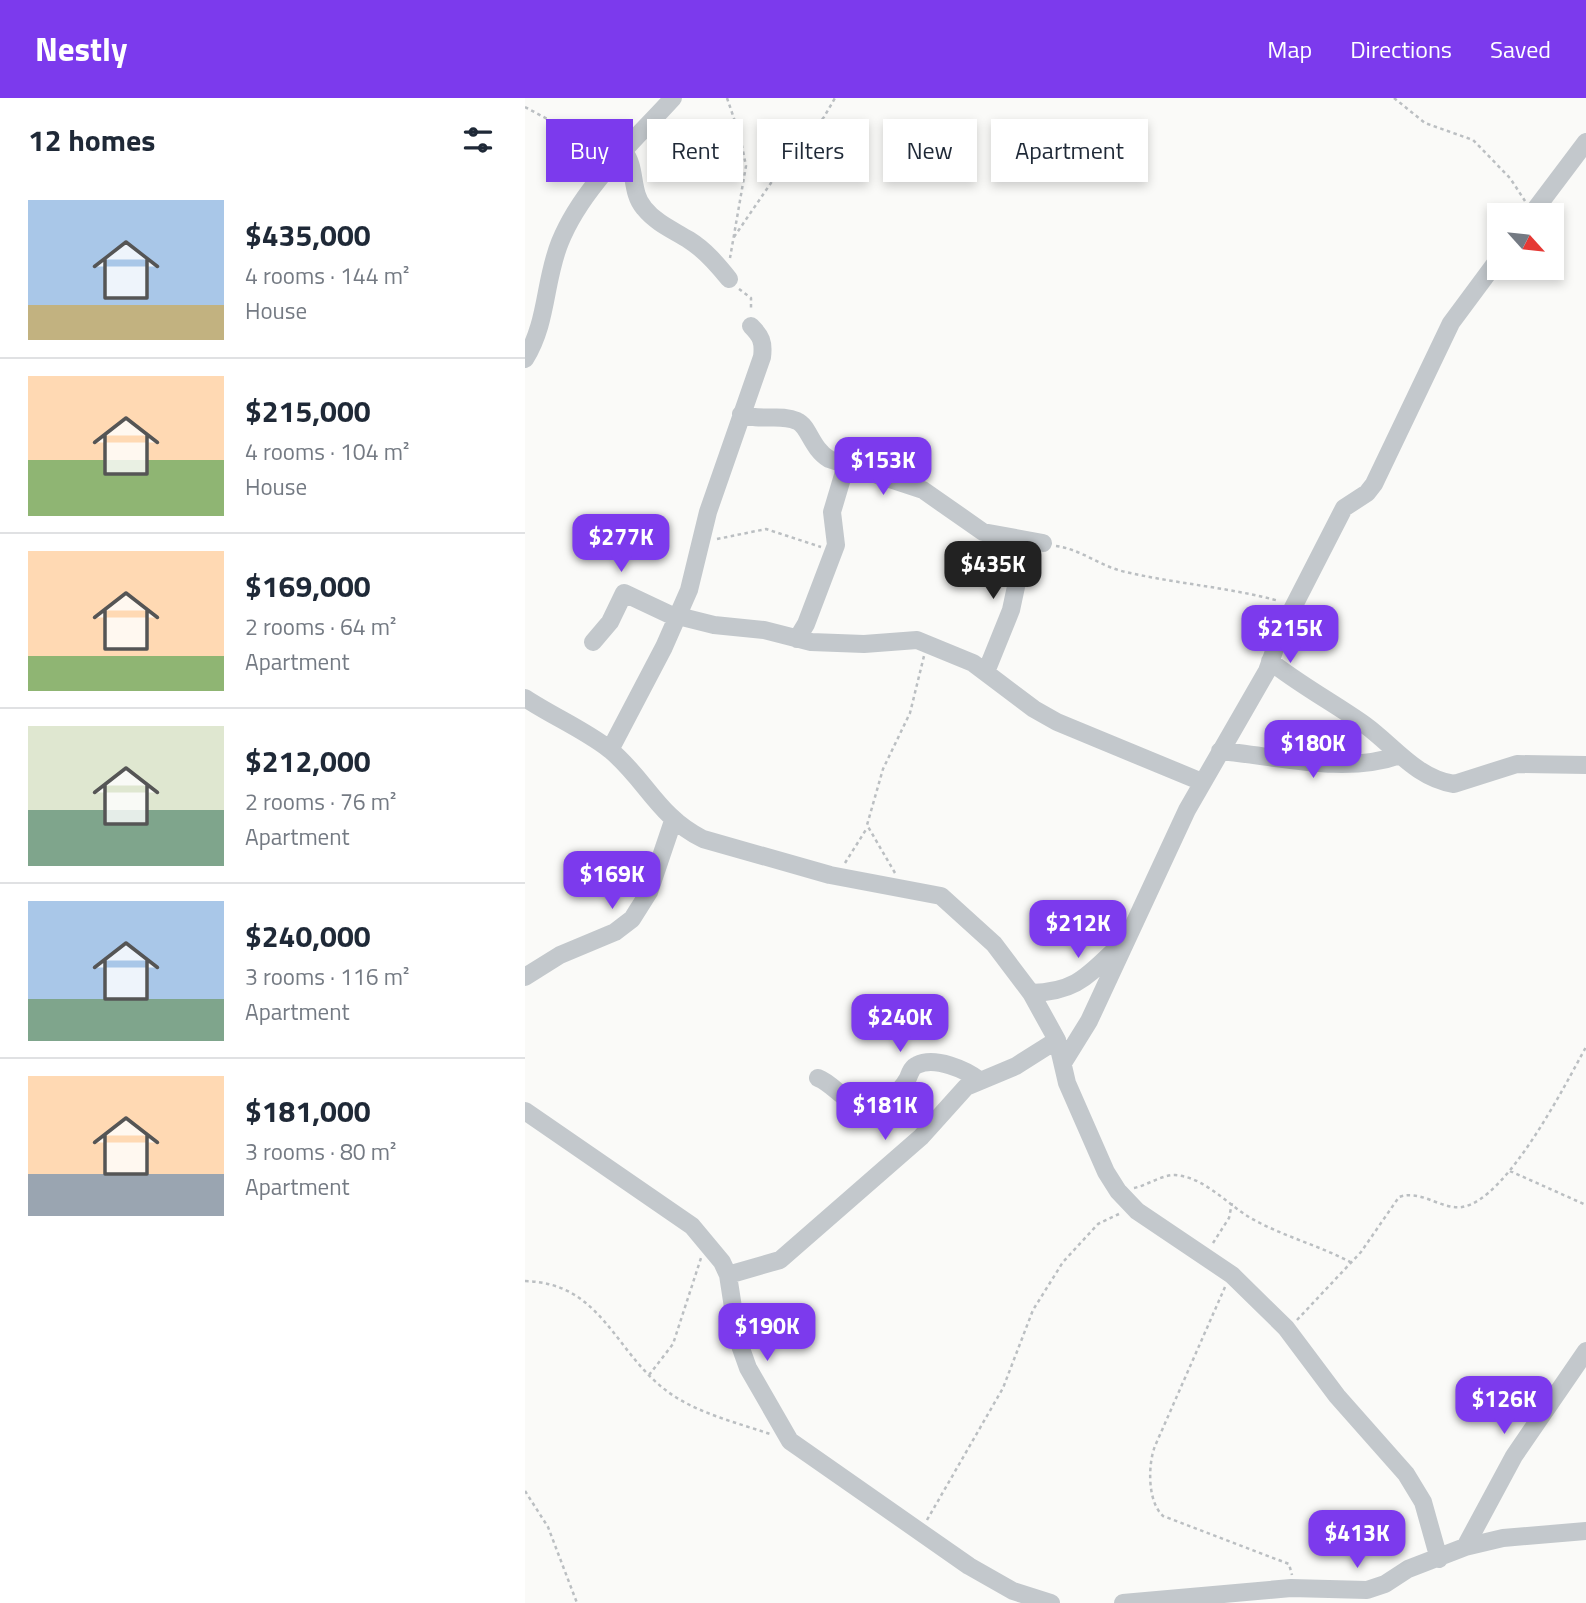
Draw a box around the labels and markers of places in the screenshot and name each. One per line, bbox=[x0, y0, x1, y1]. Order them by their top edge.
pin: $153K bbox=[834, 438, 932, 497]
pin: $277K bbox=[572, 514, 670, 574]
pin: $435K bbox=[944, 542, 1042, 601]
pin: $215K bbox=[1241, 606, 1339, 665]
pin: $180K bbox=[1264, 720, 1362, 780]
pin: $169K bbox=[563, 852, 661, 911]
pin: $212K bbox=[1029, 900, 1127, 960]
pin: $240K bbox=[851, 995, 949, 1054]
pin: $181K bbox=[836, 1082, 934, 1142]
pin: $190K bbox=[718, 1304, 816, 1363]
pin: $126K bbox=[1455, 1376, 1553, 1436]
pin: $413K bbox=[1308, 1510, 1406, 1570]

